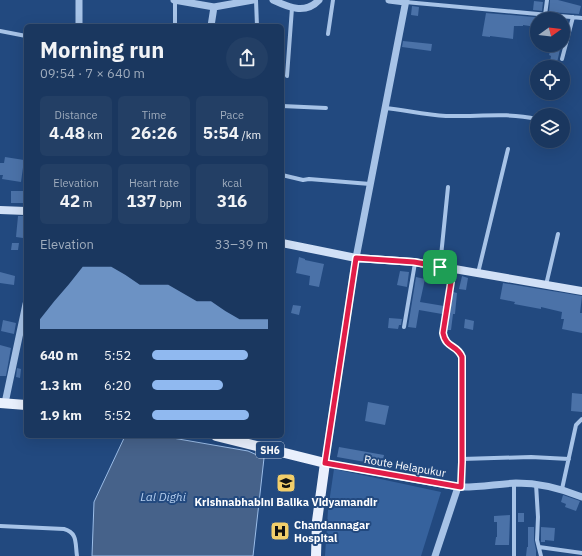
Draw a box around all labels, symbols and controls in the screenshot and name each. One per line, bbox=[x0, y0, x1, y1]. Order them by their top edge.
north arrow bbox=[530, 12, 570, 52]
map controls bbox=[530, 12, 570, 148]
text: Morning run bbox=[40, 35, 164, 64]
button: share bbox=[226, 37, 268, 79]
button: locate bbox=[530, 60, 570, 100]
text: 09:54 · 7 × 640 m bbox=[40, 65, 145, 82]
text: Distance bbox=[55, 108, 97, 122]
text: Time bbox=[142, 108, 166, 122]
text: Pace bbox=[220, 108, 244, 122]
button: layers bbox=[530, 108, 570, 148]
text: 4.48 bbox=[49, 122, 85, 144]
text: 26:26 bbox=[131, 122, 177, 144]
text: 5:54 bbox=[203, 122, 239, 144]
text: km bbox=[85, 128, 103, 142]
text: /km bbox=[239, 128, 261, 142]
text: Elevation bbox=[53, 176, 99, 190]
text: Heart rate bbox=[129, 176, 179, 190]
text: kcal bbox=[222, 176, 242, 190]
text: 42 bbox=[60, 190, 80, 212]
text: 137 bbox=[126, 190, 157, 212]
text: 316 bbox=[217, 190, 247, 212]
text: m bbox=[80, 196, 92, 210]
text: bpm bbox=[157, 196, 182, 210]
text: Elevation bbox=[40, 236, 94, 253]
text: 33–39 m bbox=[215, 236, 268, 253]
pin bbox=[423, 250, 457, 284]
icon: arrive bbox=[429, 256, 451, 278]
text: 640 m bbox=[40, 347, 78, 364]
text: 5:52 bbox=[104, 347, 131, 364]
text: 1.3 km bbox=[40, 377, 82, 394]
text: 6:20 bbox=[104, 377, 131, 394]
text: 1.9 km bbox=[40, 407, 82, 424]
text: 5:52 bbox=[104, 407, 131, 424]
road number: SH6 bbox=[256, 442, 284, 458]
street label: Route Helapukur bbox=[363, 452, 447, 480]
school or university icon: Krishnabhabini Balika Vidyamandir bbox=[275, 472, 297, 494]
water label: Lal Dighi bbox=[140, 489, 187, 504]
place label: Krishnabhabini Balika Vidyamandir bbox=[195, 495, 378, 509]
place label: Chandannagar Hospital bbox=[294, 518, 370, 545]
hospital icon: Chandannagar Hospital bbox=[269, 520, 291, 542]

